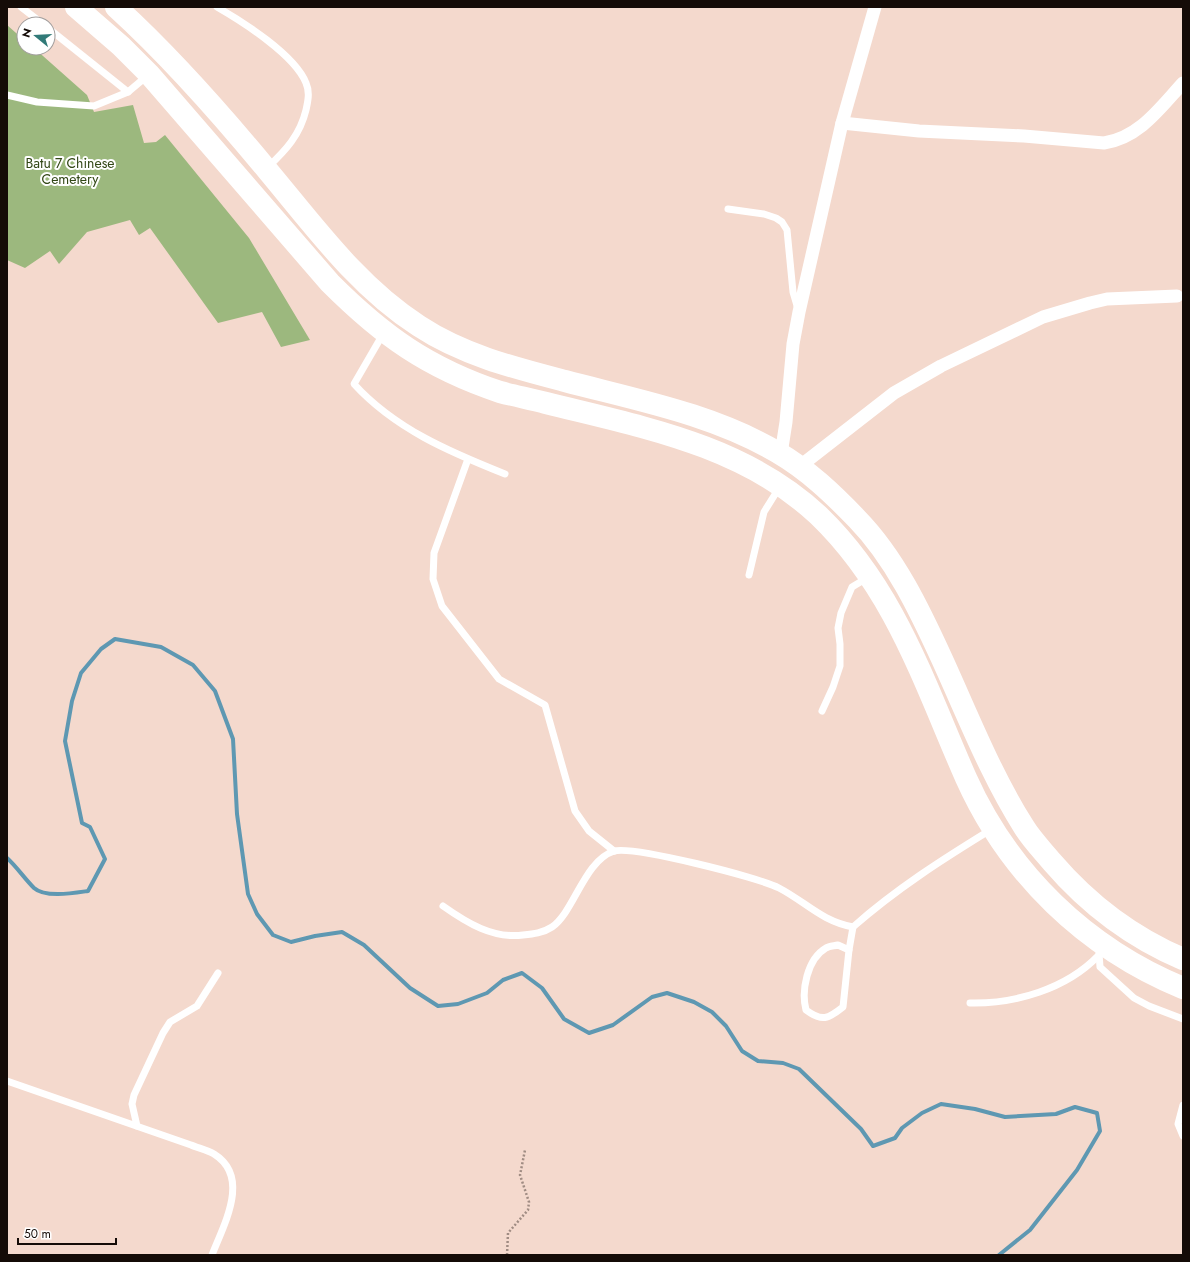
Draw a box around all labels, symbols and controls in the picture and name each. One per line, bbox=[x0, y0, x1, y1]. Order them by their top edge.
north arrow bbox=[16, 16, 56, 56]
text: N bbox=[18, 26, 35, 40]
park label: Batu 7 Chinese Cemetery bbox=[26, 153, 115, 189]
scale bar bbox=[18, 1220, 116, 1246]
text: 50 m bbox=[24, 1225, 51, 1243]

